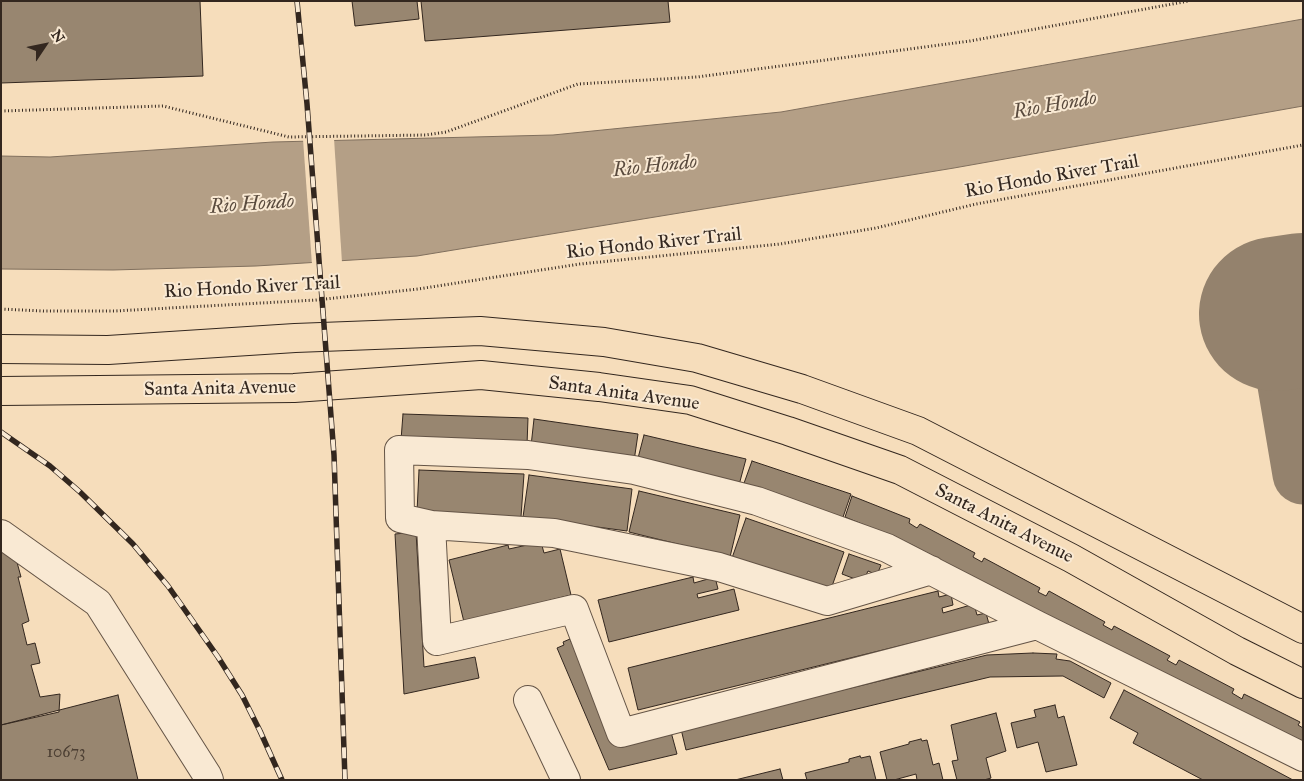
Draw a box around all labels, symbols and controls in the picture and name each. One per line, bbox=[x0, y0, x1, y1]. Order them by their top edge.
north arrow bbox=[20, 20, 70, 70]
text: N bbox=[47, 27, 68, 46]
water label: Rio Hondo bbox=[1011, 87, 1099, 125]
street label: Rio Hondo River Trail bbox=[963, 150, 1141, 204]
water label: Rio Hondo bbox=[612, 151, 698, 183]
water label: Rio Hondo bbox=[209, 190, 295, 220]
street label: Rio Hondo River Trail bbox=[565, 223, 743, 265]
street label: Rio Hondo River Trail bbox=[163, 272, 341, 304]
street label: Santa Anita Avenue bbox=[547, 372, 701, 416]
street label: Santa Anita Avenue bbox=[144, 376, 296, 402]
street label: Santa Anita Avenue bbox=[931, 479, 1077, 569]
house number: 10673 bbox=[47, 743, 85, 763]

